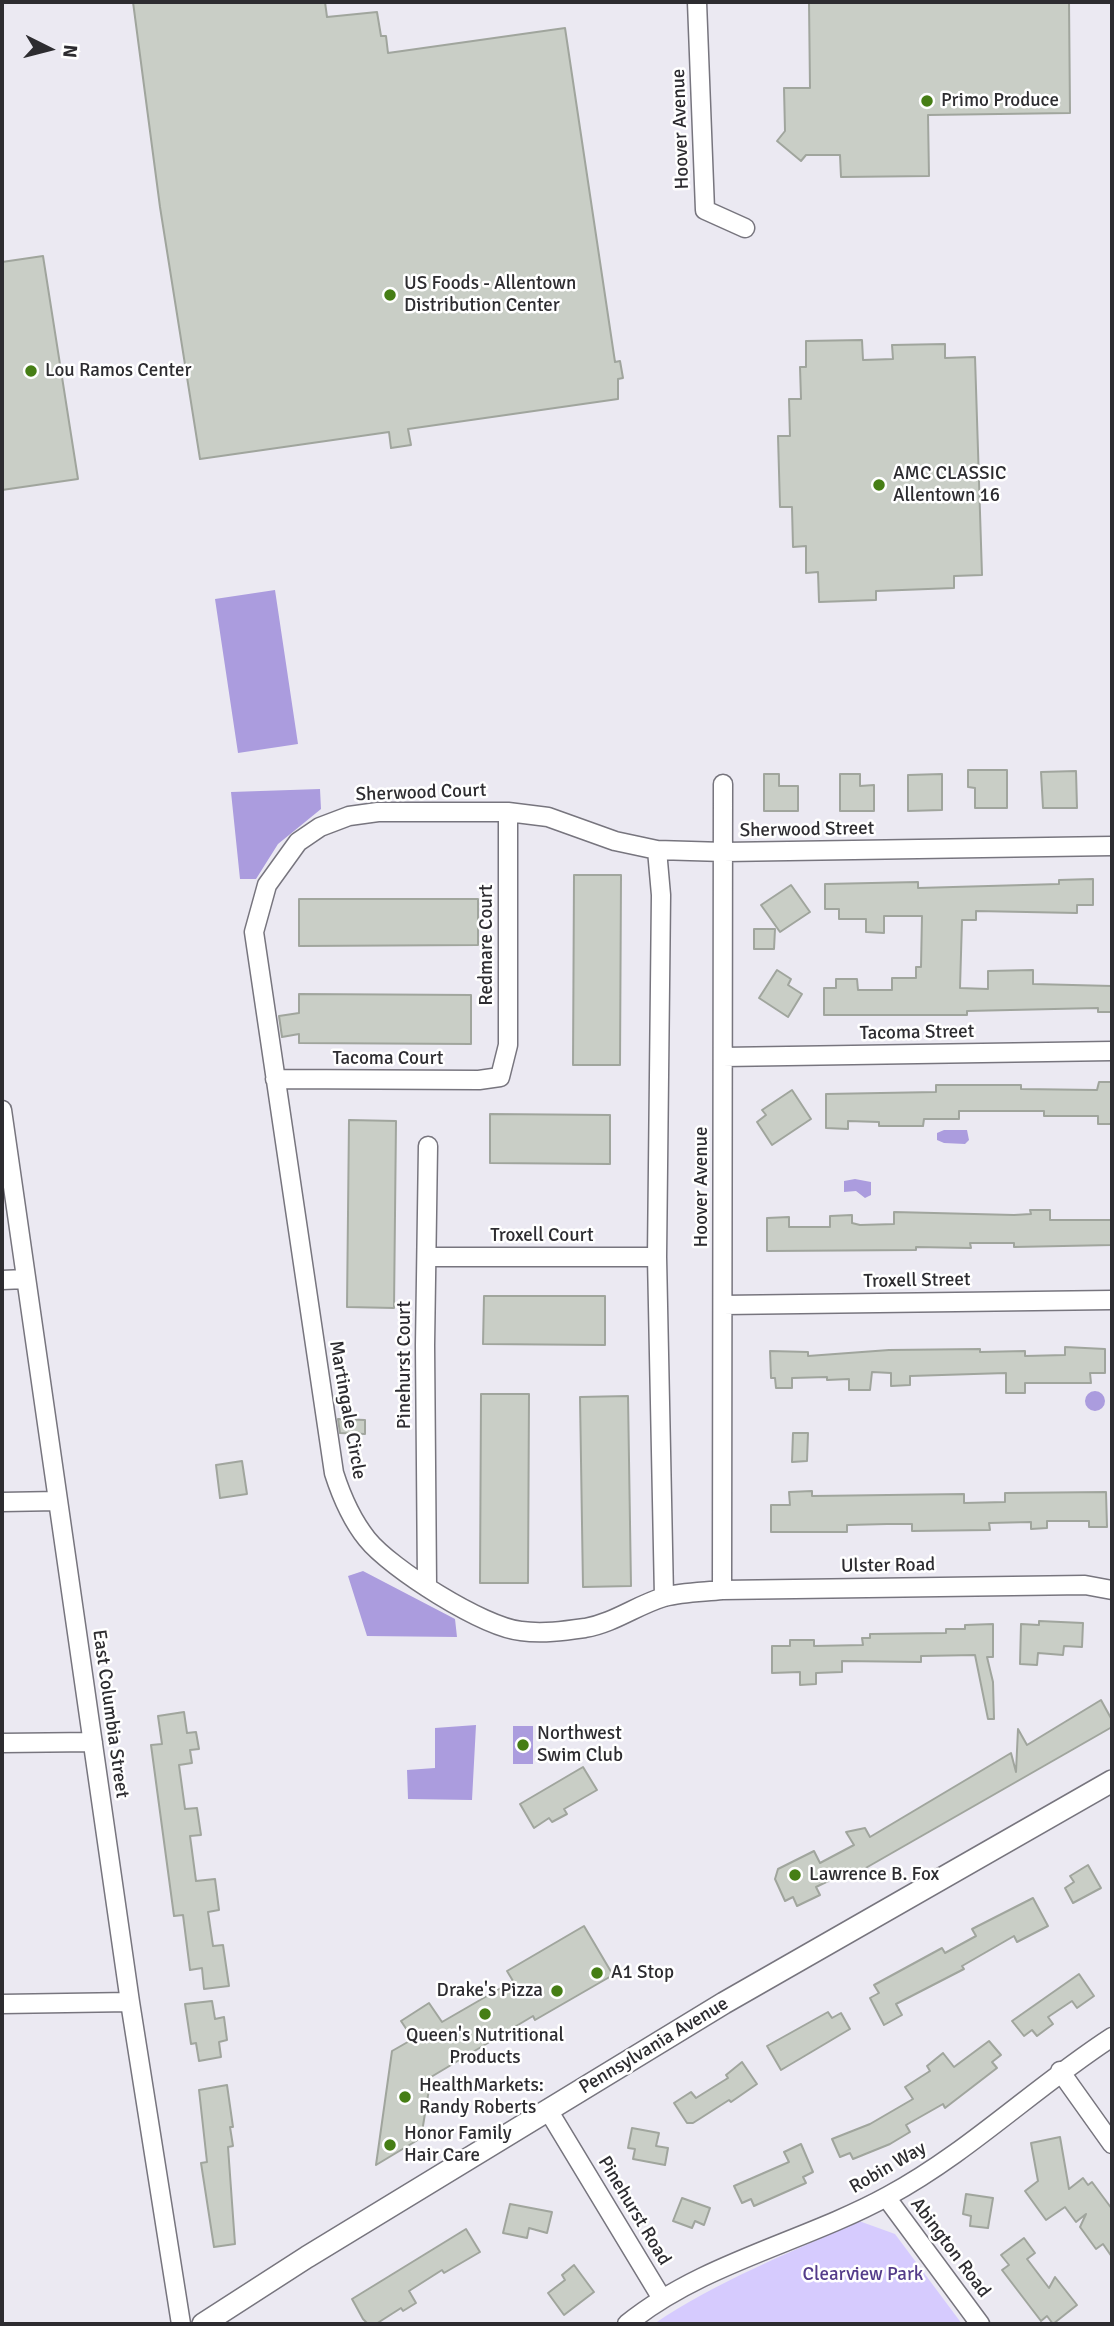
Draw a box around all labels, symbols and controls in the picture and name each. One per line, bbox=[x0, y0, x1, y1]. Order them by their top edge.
north arrow bbox=[14, 14, 84, 84]
text: N bbox=[57, 43, 83, 59]
street label: Hoover Avenue bbox=[667, 68, 695, 190]
place label: Primo Produce bbox=[941, 90, 1059, 112]
marker: Primo Produce bbox=[919, 93, 935, 109]
place label: US Foods - Allentown Distribution Center bbox=[404, 273, 576, 317]
marker: US Foods - Allentown Distribution Center bbox=[382, 287, 398, 303]
place label: Lou Ramos Center bbox=[45, 360, 191, 382]
marker: Lou Ramos Center bbox=[23, 363, 39, 379]
place label: AMC CLASSIC Allentown 16 bbox=[893, 463, 1007, 507]
marker: AMC CLASSIC Allentown 16 bbox=[871, 477, 887, 493]
street label: Sherwood Court bbox=[355, 779, 487, 807]
street label: Sherwood Street bbox=[739, 817, 875, 843]
street label: Redmare Court bbox=[476, 884, 498, 1006]
street label: Tacoma Street bbox=[859, 1021, 975, 1045]
street label: Tacoma Court bbox=[333, 1048, 443, 1070]
street label: Hoover Avenue bbox=[691, 1127, 713, 1247]
street label: Troxell Court bbox=[490, 1225, 594, 1247]
street label: Troxell Street bbox=[863, 1269, 971, 1293]
street label: Pinehurst Court bbox=[394, 1301, 416, 1429]
street label: Martingale Circle bbox=[324, 1339, 370, 1481]
street label: Ulster Road bbox=[841, 1554, 935, 1578]
street label: East Columbia Street bbox=[87, 1628, 133, 1800]
place label: Northwest Swim Club bbox=[537, 1723, 623, 1767]
marker: Northwest Swim Club bbox=[515, 1737, 531, 1753]
place label: Lawrence B. Fox bbox=[809, 1864, 939, 1886]
marker: Lawrence B. Fox bbox=[787, 1867, 803, 1883]
place label: A1 Stop bbox=[611, 1962, 674, 1984]
marker: A1 Stop bbox=[589, 1965, 605, 1981]
place label: Drake's Pizza bbox=[437, 1980, 543, 2002]
marker: Drake's Pizza bbox=[549, 1983, 565, 1999]
street label: Pennsylvania Avenue bbox=[575, 1992, 733, 2100]
marker: Queen's Nutritional Products bbox=[477, 2006, 493, 2022]
place label: Queen's Nutritional Products bbox=[406, 2025, 564, 2069]
place label: HealthMarkets: Randy Roberts bbox=[419, 2075, 544, 2119]
marker: HealthMarkets: Randy Roberts bbox=[397, 2089, 413, 2105]
place label: Honor Family Hair Care bbox=[404, 2123, 512, 2167]
marker: Honor Family Hair Care bbox=[382, 2137, 398, 2153]
street label: Robin Way bbox=[846, 2137, 930, 2199]
street label: Pinehurst Road bbox=[592, 2152, 676, 2270]
street label: Abington Road bbox=[905, 2194, 995, 2302]
park label: Clearview Park bbox=[803, 2264, 923, 2286]

